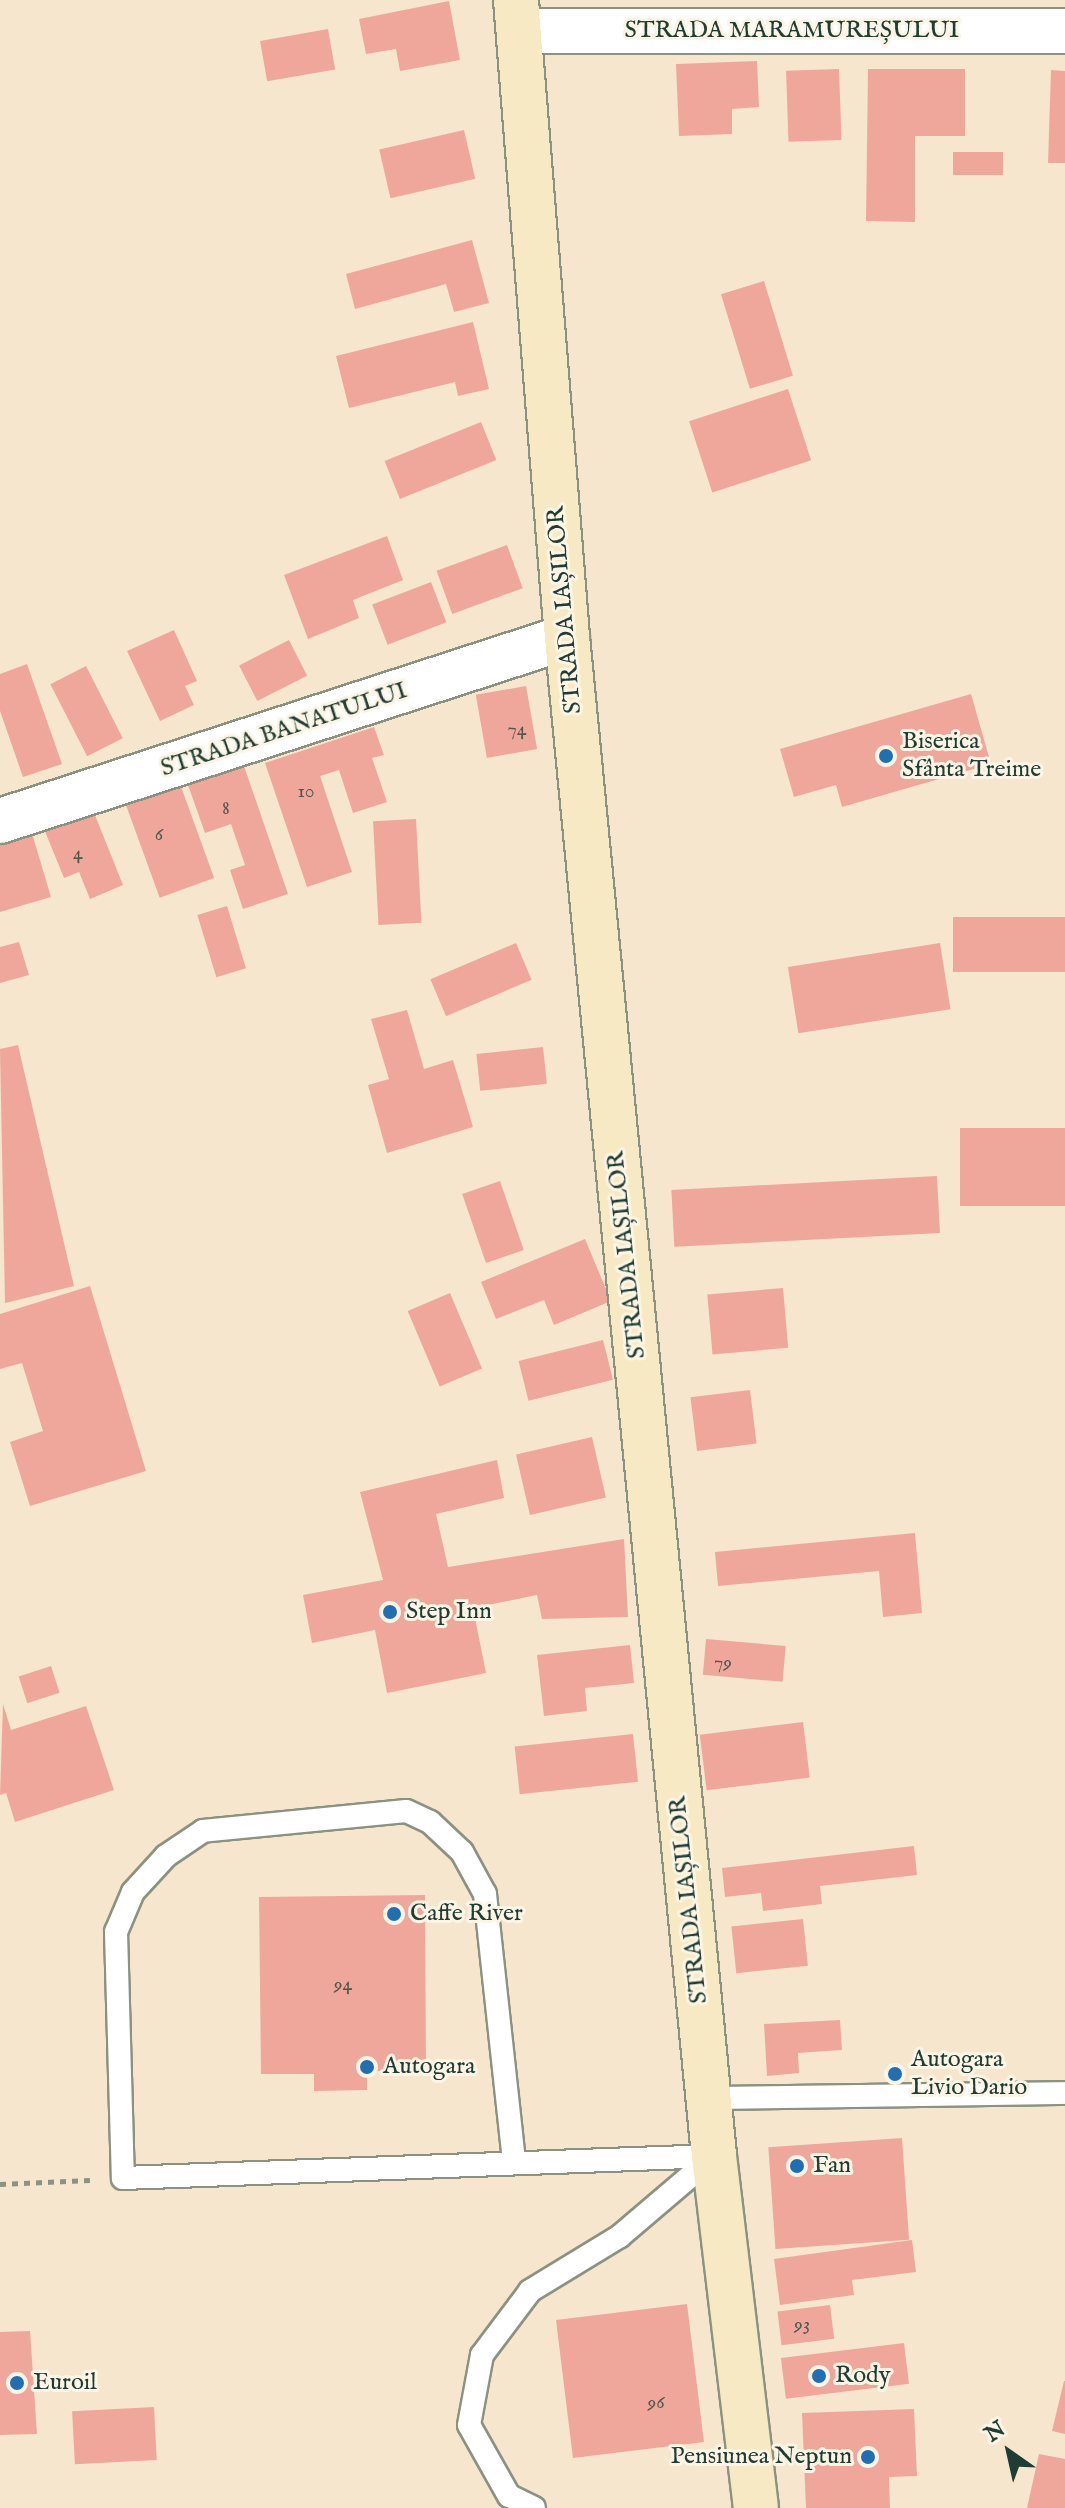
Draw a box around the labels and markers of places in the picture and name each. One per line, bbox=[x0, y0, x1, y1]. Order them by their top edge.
place label: Biserica Sfânta Treime bbox=[902, 728, 1041, 784]
marker: Biserica Sfânta Treime bbox=[877, 747, 895, 765]
place label: Step Inn bbox=[406, 1598, 492, 1626]
marker: Step Inn bbox=[381, 1603, 399, 1621]
place label: Caffe River bbox=[410, 1900, 523, 1928]
marker: Caffe River bbox=[385, 1905, 403, 1923]
place label: Autogara Livio Dario bbox=[911, 2046, 1027, 2102]
place label: Autogara bbox=[383, 2053, 475, 2081]
marker: Autogara bbox=[358, 2058, 376, 2076]
marker: Autogara Livio Dario bbox=[886, 2065, 904, 2083]
place label: Fan bbox=[813, 2152, 851, 2180]
marker: Fan bbox=[788, 2157, 806, 2175]
place label: Rody bbox=[835, 2362, 891, 2390]
marker: Rody bbox=[810, 2367, 828, 2385]
place label: Euroil bbox=[33, 2369, 97, 2397]
marker: Euroil bbox=[8, 2374, 26, 2392]
place label: Pensiunea Neptun bbox=[670, 2443, 852, 2471]
marker: Pensiunea Neptun bbox=[859, 2448, 877, 2466]

